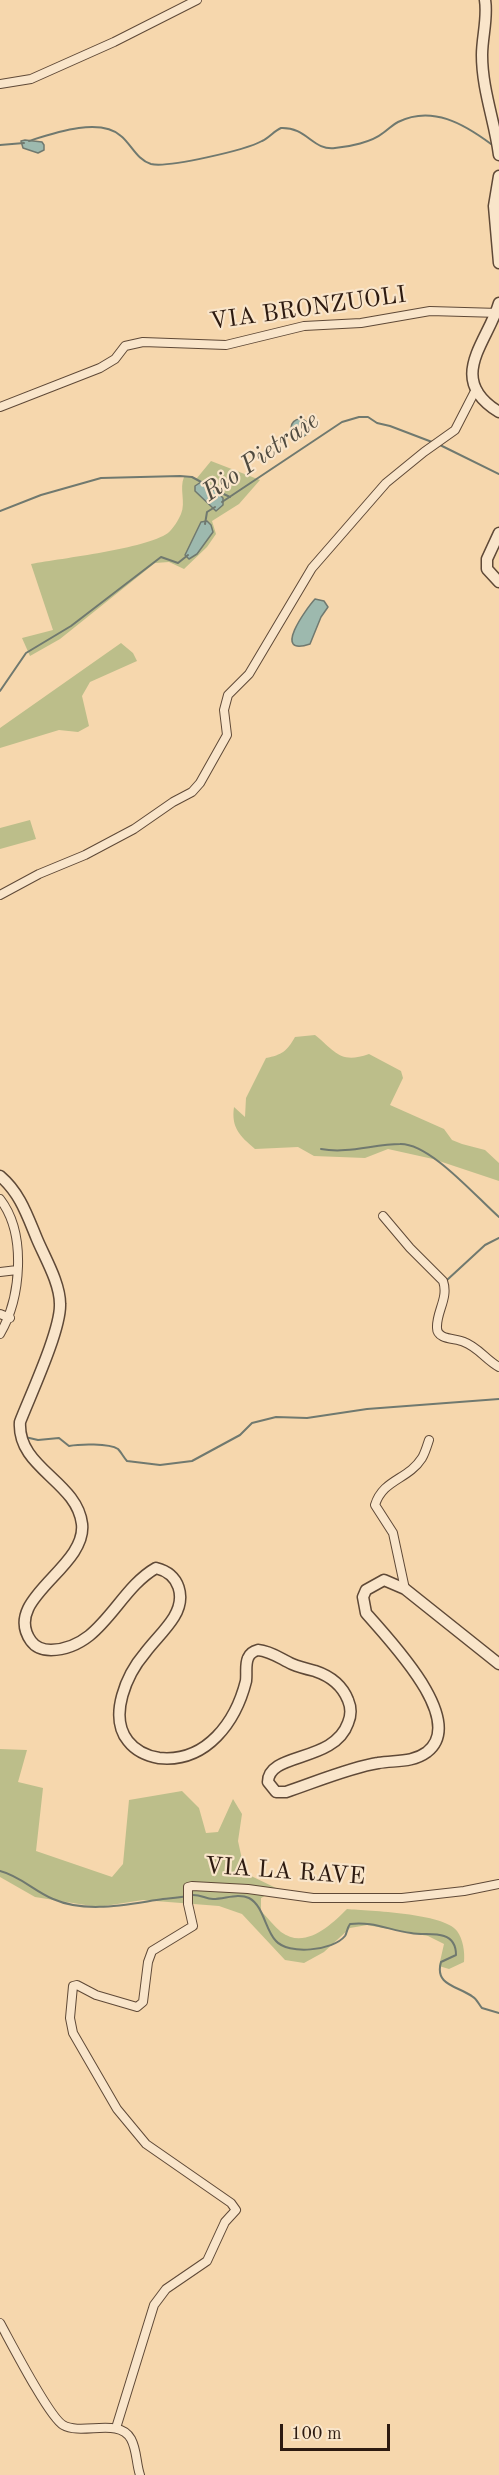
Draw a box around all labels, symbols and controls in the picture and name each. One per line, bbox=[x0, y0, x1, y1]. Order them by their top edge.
street label: VIA BRONZUOLI bbox=[208, 281, 408, 337]
water label: Rio Pietraie bbox=[196, 405, 326, 509]
street label: VIA LA RAVE bbox=[204, 1852, 366, 1892]
scale bar bbox=[283, 2412, 392, 2450]
text: 100 m bbox=[291, 2425, 342, 2443]

